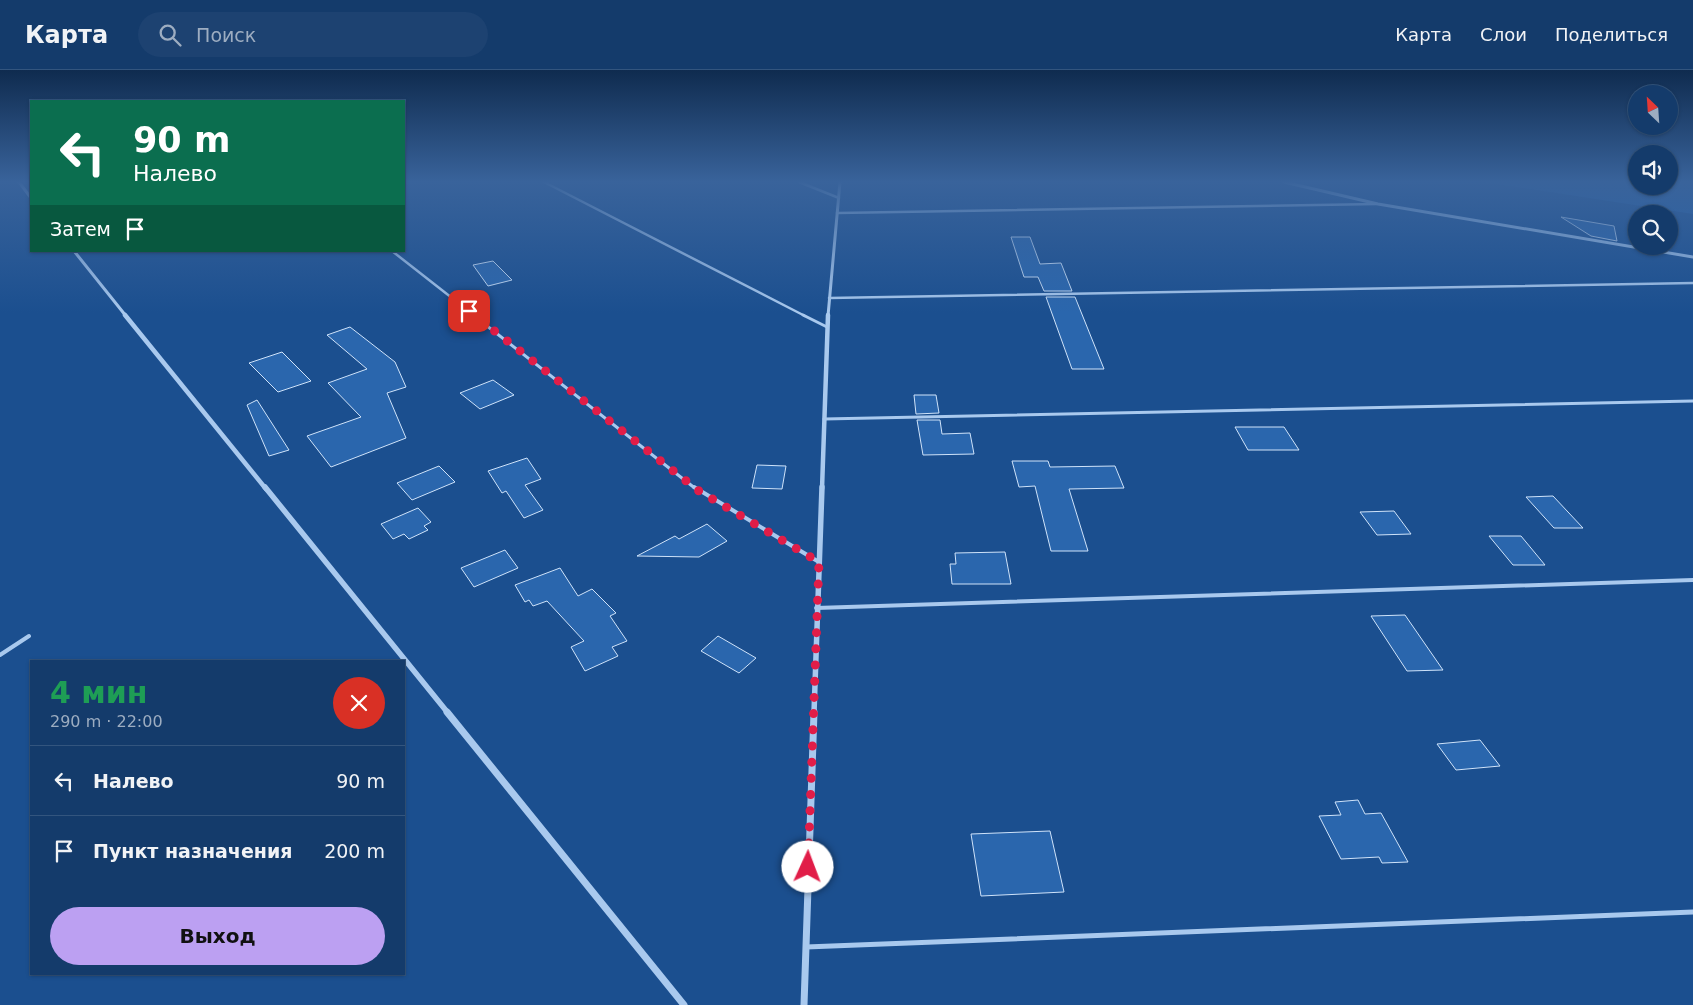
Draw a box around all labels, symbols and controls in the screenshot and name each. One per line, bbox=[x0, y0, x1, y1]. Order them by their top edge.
search box bbox=[138, 12, 488, 57]
text: Карта bbox=[25, 21, 108, 49]
icon: search bbox=[156, 21, 184, 49]
text: Поиск bbox=[196, 24, 256, 46]
text: Карта bbox=[1395, 24, 1452, 45]
text: Слои bbox=[1480, 24, 1527, 45]
text: Поделиться bbox=[1555, 24, 1668, 45]
north arrow bbox=[1628, 85, 1678, 135]
map controls bbox=[1628, 85, 1678, 255]
icon: left bbox=[50, 120, 115, 185]
text: 90 m bbox=[133, 120, 230, 160]
button: sound bbox=[1628, 145, 1678, 195]
text: Налево bbox=[133, 161, 217, 186]
button: search bbox=[1628, 205, 1678, 255]
icon: arrive bbox=[121, 215, 149, 243]
text: Затем bbox=[50, 218, 111, 240]
pin bbox=[448, 290, 490, 332]
icon: arrive bbox=[455, 297, 483, 325]
text: 4 мин bbox=[50, 675, 148, 710]
button: close bbox=[333, 677, 385, 729]
text: 290 m · 22:00 bbox=[50, 712, 163, 731]
icon: left bbox=[50, 767, 78, 795]
text: Налево bbox=[93, 770, 174, 792]
text: 90 m bbox=[336, 770, 385, 792]
icon: arrive bbox=[50, 837, 78, 865]
text: Пункт назначения bbox=[93, 840, 292, 862]
text: 200 m bbox=[324, 840, 385, 862]
position arrow bbox=[781, 840, 833, 892]
button: Выход bbox=[50, 907, 385, 965]

